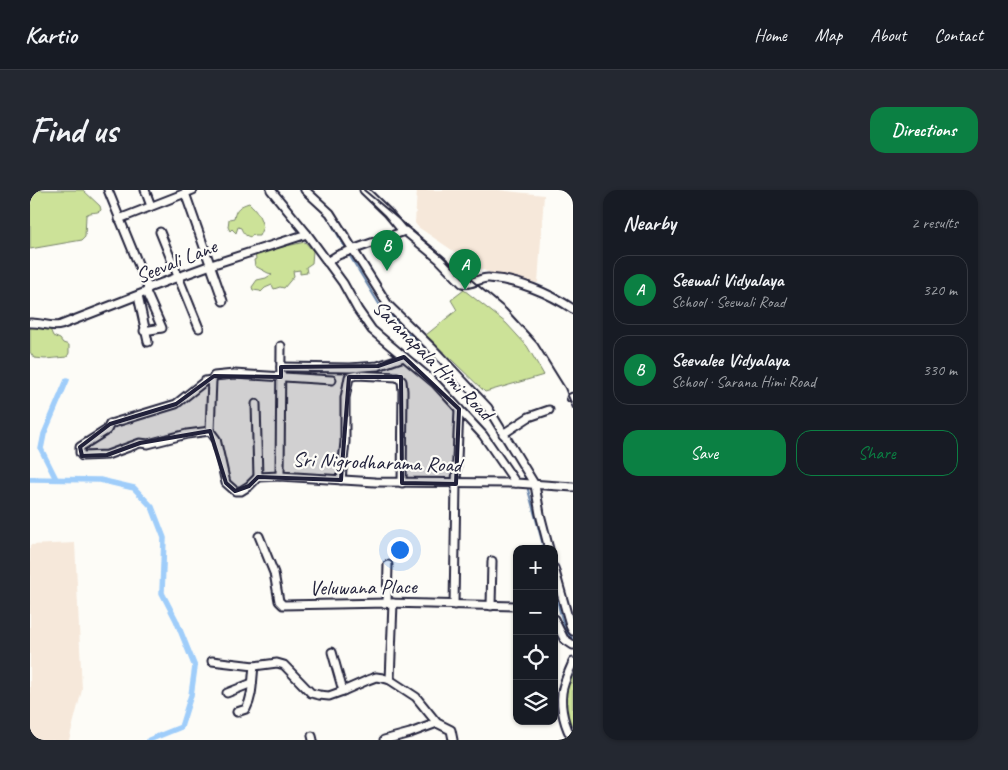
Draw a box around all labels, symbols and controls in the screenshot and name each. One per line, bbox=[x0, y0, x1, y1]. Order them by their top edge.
text: Kartio bbox=[25, 20, 77, 50]
text: Home bbox=[754, 24, 787, 46]
text: Map bbox=[815, 24, 842, 46]
text: About bbox=[870, 24, 906, 46]
text: Contact bbox=[934, 24, 983, 46]
button: Directions bbox=[870, 107, 978, 153]
text: Find us bbox=[30, 108, 117, 153]
text: Nearby bbox=[623, 210, 676, 236]
text: 2 results bbox=[911, 213, 958, 233]
pin: B bbox=[371, 230, 403, 271]
street label: Seevali Lane bbox=[132, 233, 221, 289]
pin: A bbox=[449, 249, 481, 290]
text: Seewali Vidyalaya bbox=[671, 268, 783, 292]
text: A bbox=[636, 280, 644, 300]
text: 320 m bbox=[923, 280, 957, 300]
text: School · Seewali Road bbox=[671, 292, 785, 312]
street label: Saranapala Himi Road bbox=[367, 294, 501, 428]
text: Seevalee Vidyalaya bbox=[671, 348, 789, 372]
text: B bbox=[636, 360, 644, 380]
text: 330 m bbox=[923, 360, 957, 380]
text: School · Sarana Himi Road bbox=[671, 372, 815, 392]
button: Save bbox=[623, 430, 786, 476]
button: Share bbox=[796, 430, 958, 476]
street label: Sri Nigrodharama Road bbox=[292, 446, 465, 478]
your location bbox=[387, 537, 413, 563]
map controls bbox=[513, 545, 558, 725]
button: + bbox=[513, 545, 558, 590]
street label: Veluwana Place bbox=[309, 573, 418, 601]
button: − bbox=[513, 590, 558, 635]
button: locate bbox=[513, 635, 558, 680]
button: layers bbox=[513, 680, 558, 725]

